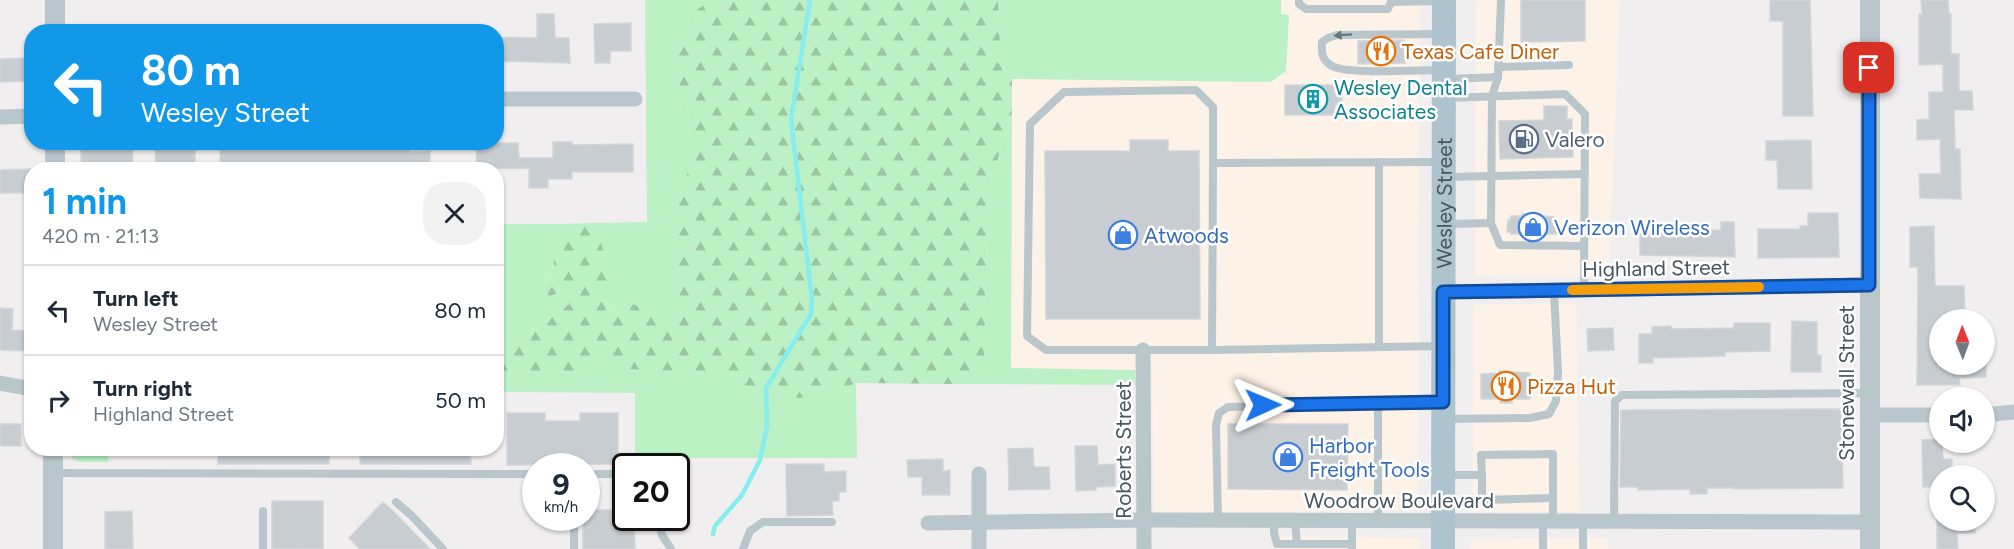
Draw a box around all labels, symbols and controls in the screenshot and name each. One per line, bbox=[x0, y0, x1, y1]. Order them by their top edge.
one-way arrow bbox=[1334, 31, 1353, 40]
restaurant icon: Texas Cafe Diner bbox=[1365, 35, 1397, 67]
place label: Texas Cafe Diner bbox=[1402, 39, 1559, 64]
pin bbox=[1843, 42, 1894, 93]
text: 80 m bbox=[141, 45, 241, 96]
icon: left bbox=[42, 48, 120, 126]
icon: arrive bbox=[1852, 51, 1885, 84]
place label: Wesley Dental Associates bbox=[1334, 75, 1467, 124]
building icon: Wesley Dental Associates bbox=[1297, 83, 1329, 115]
text: Wesley Street bbox=[141, 96, 310, 129]
fuel station icon: Valero bbox=[1508, 123, 1540, 155]
place label: Valero bbox=[1545, 127, 1605, 152]
street label: Wesley Street bbox=[1431, 137, 1456, 269]
text: 1 min bbox=[42, 180, 127, 223]
button: close bbox=[423, 182, 486, 245]
shop icon: Verizon Wireless bbox=[1517, 211, 1549, 243]
place label: Verizon Wireless bbox=[1554, 215, 1710, 240]
shop icon: Atwoods bbox=[1107, 219, 1139, 251]
place label: Atwoods bbox=[1144, 223, 1229, 248]
text: 420 m · 21:13 bbox=[42, 224, 159, 248]
street label: Highland Street bbox=[1582, 254, 1730, 282]
text: Turn left bbox=[93, 285, 179, 312]
icon: left bbox=[42, 294, 75, 327]
text: 80 m bbox=[434, 297, 486, 324]
street label: Stonewall Street bbox=[1834, 305, 1859, 461]
north arrow bbox=[1929, 309, 1995, 375]
map controls bbox=[1929, 309, 1995, 531]
text: Wesley Street bbox=[93, 312, 218, 336]
restaurant icon: Pizza Hut bbox=[1490, 370, 1522, 402]
position arrow bbox=[1231, 373, 1295, 437]
place label: Pizza Hut bbox=[1527, 374, 1616, 399]
text: Turn right bbox=[93, 375, 192, 402]
street label: Roberts Street bbox=[1111, 381, 1136, 519]
icon: right bbox=[42, 384, 75, 417]
text: 50 m bbox=[435, 387, 486, 414]
button: sound bbox=[1929, 387, 1995, 453]
text: Highland Street bbox=[93, 402, 234, 426]
place label: Harbor Freight Tools bbox=[1309, 433, 1430, 482]
shop icon: Harbor Freight Tools bbox=[1272, 441, 1304, 473]
speed limit sign: 20 bbox=[612, 453, 690, 531]
button: search bbox=[1929, 465, 1995, 531]
text: 9 bbox=[552, 466, 570, 503]
street label: Woodrow Boulevard bbox=[1304, 488, 1494, 513]
text: km/h bbox=[544, 498, 578, 516]

